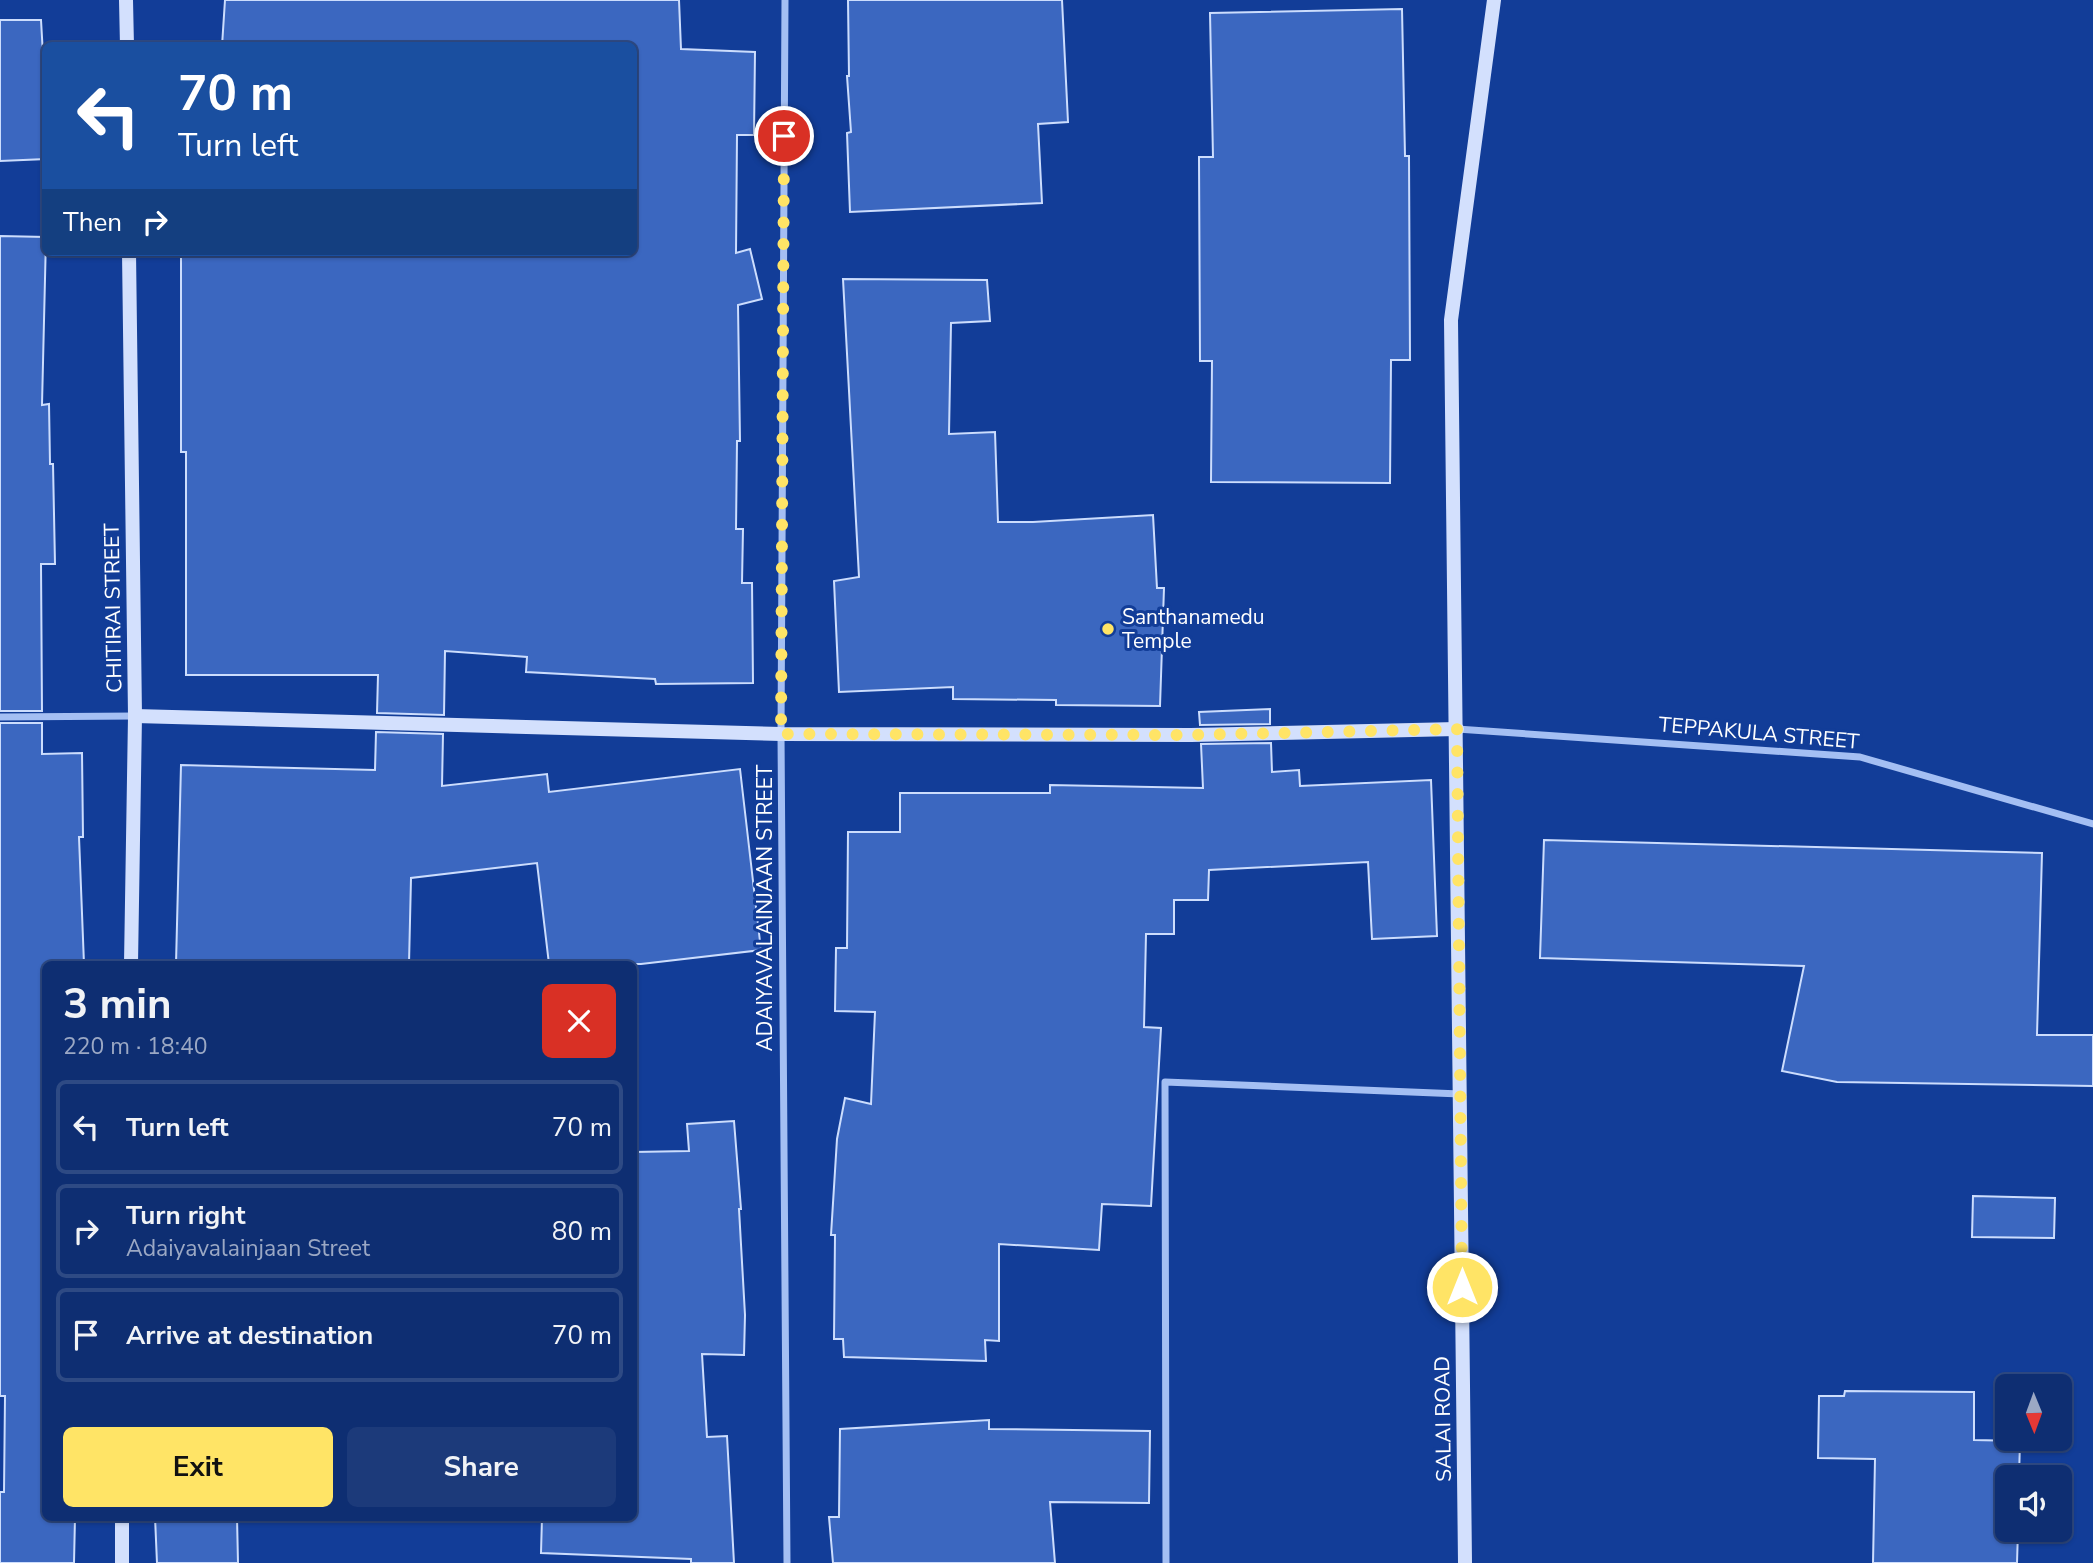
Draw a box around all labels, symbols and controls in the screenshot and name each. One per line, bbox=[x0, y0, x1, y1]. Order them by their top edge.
text: 70 m bbox=[178, 60, 293, 127]
icon: left bbox=[63, 70, 154, 161]
pin bbox=[754, 106, 814, 166]
icon: arrive bbox=[765, 117, 803, 155]
text: Turn left bbox=[178, 124, 298, 167]
icon: right bbox=[136, 203, 174, 241]
text: Then bbox=[63, 205, 122, 240]
street label: CHITIRAI STREET bbox=[98, 523, 128, 693]
place label: Santhanamedu Temple bbox=[1122, 603, 1265, 655]
marker: Santhanamedu Temple bbox=[1100, 621, 1116, 637]
street label: TEPPAKULA STREET bbox=[1658, 710, 1861, 756]
street label: ADAIYAVALAINJAAN STREET bbox=[751, 764, 779, 1051]
text: 3 min bbox=[63, 976, 172, 1033]
button: close bbox=[542, 984, 616, 1058]
text: 220 m · 18:40 bbox=[63, 1031, 208, 1062]
icon: left bbox=[67, 1108, 105, 1146]
text: Turn left bbox=[126, 1110, 229, 1145]
text: 70 m bbox=[552, 1110, 612, 1145]
text: Turn right bbox=[126, 1198, 245, 1233]
icon: right bbox=[67, 1212, 105, 1250]
text: 80 m bbox=[552, 1214, 612, 1249]
text: Adaiyavalainjaan Street bbox=[126, 1233, 370, 1264]
position arrow bbox=[1425, 1250, 1499, 1324]
icon: arrive bbox=[67, 1316, 105, 1354]
text: Arrive at destination bbox=[126, 1318, 373, 1353]
text: 70 m bbox=[552, 1318, 612, 1353]
street label: SALAI ROAD bbox=[1428, 1356, 1458, 1482]
north arrow bbox=[1995, 1374, 2072, 1451]
map controls bbox=[1995, 1374, 2072, 1542]
button: Exit bbox=[63, 1427, 333, 1507]
button: Share bbox=[347, 1427, 616, 1507]
button: sound bbox=[1995, 1465, 2072, 1542]

